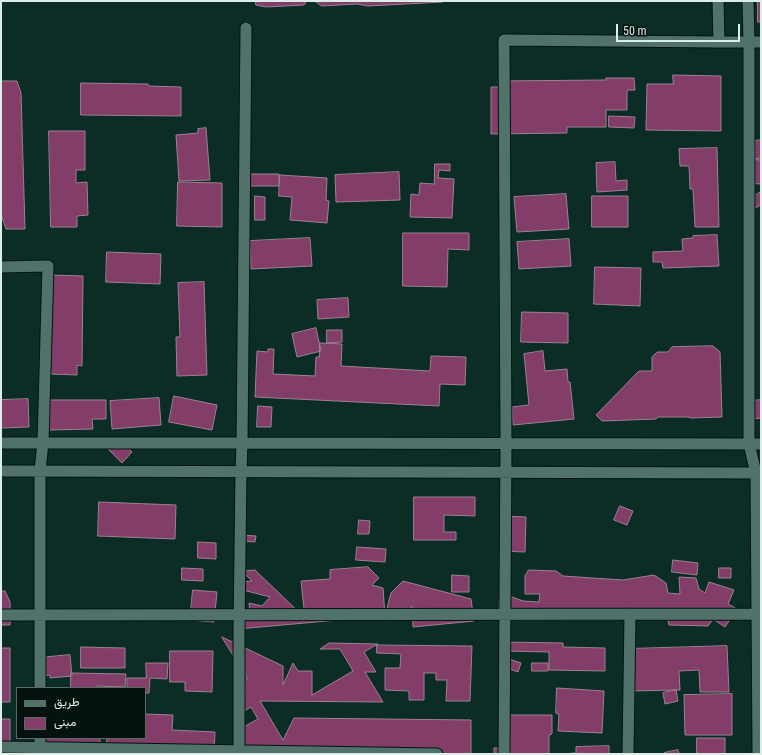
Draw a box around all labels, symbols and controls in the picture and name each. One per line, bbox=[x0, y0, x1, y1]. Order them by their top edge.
scale bar bbox=[618, 16, 742, 42]
text: 50 m bbox=[623, 24, 647, 38]
legend bbox=[16, 687, 146, 739]
text: طريق bbox=[54, 695, 79, 709]
text: مبنى bbox=[54, 715, 76, 729]

